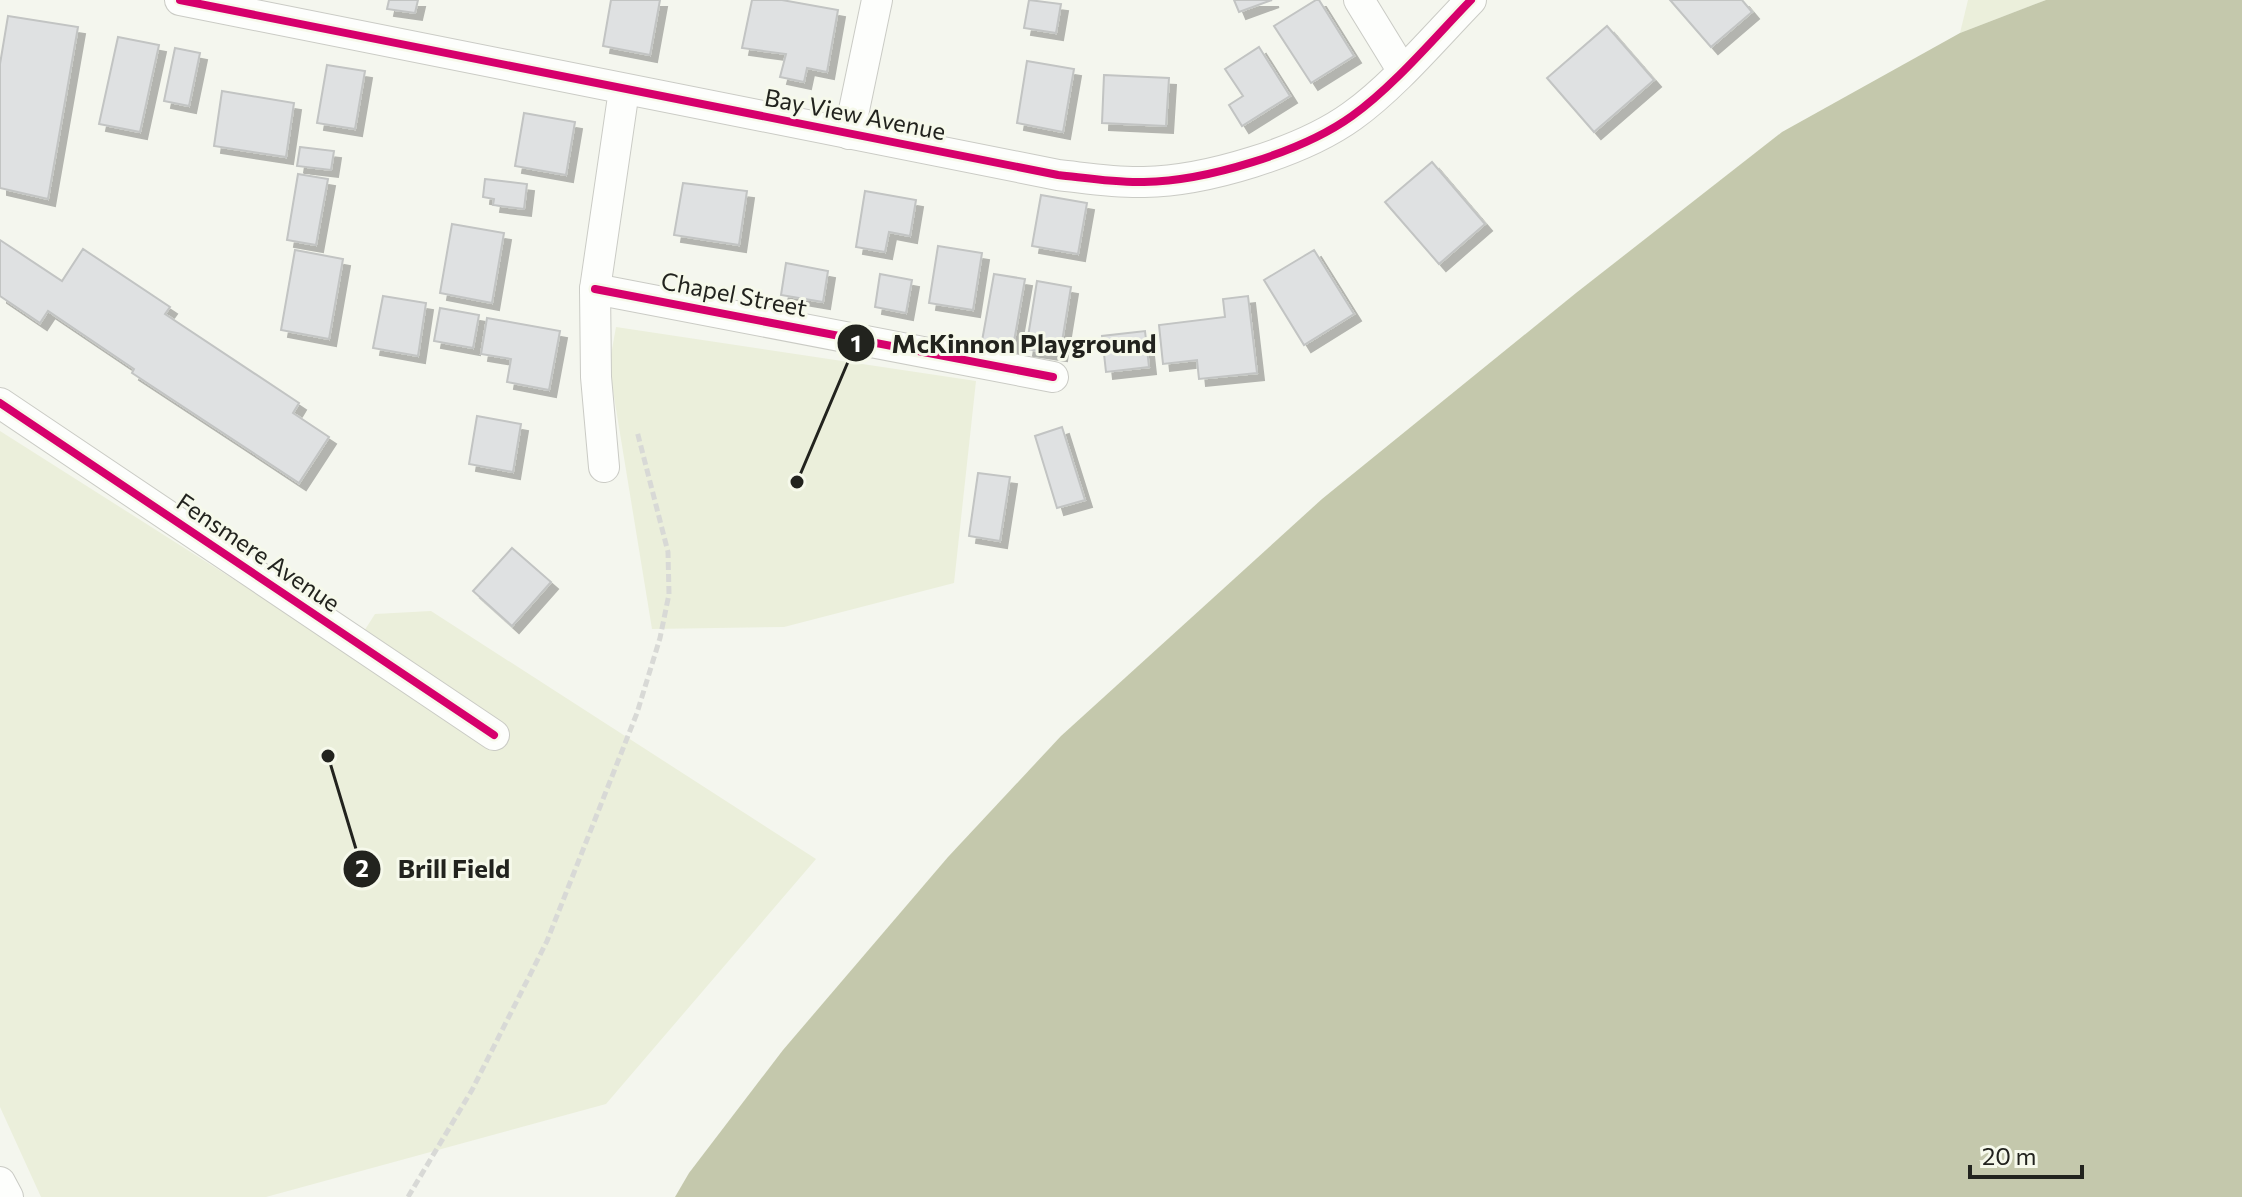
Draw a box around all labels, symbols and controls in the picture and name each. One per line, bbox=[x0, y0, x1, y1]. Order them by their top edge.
street label: Bay View Avenue bbox=[762, 82, 948, 145]
street label: Chapel Street bbox=[659, 265, 810, 322]
callout: McKinnon Playground bbox=[836, 318, 1173, 368]
text: McKinnon Playground bbox=[892, 327, 1156, 358]
text: 1 bbox=[851, 328, 861, 357]
street label: Fensmere Avenue bbox=[172, 486, 346, 617]
callout: Brill Field bbox=[342, 844, 527, 894]
text: Brill Field bbox=[398, 852, 510, 883]
text: 2 bbox=[355, 853, 369, 882]
scale bar bbox=[1970, 1129, 2082, 1179]
text: 20 m bbox=[1982, 1141, 2036, 1170]

